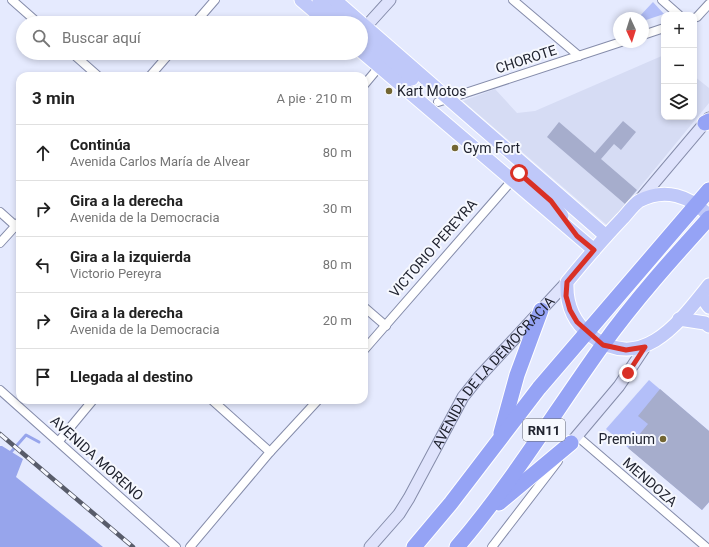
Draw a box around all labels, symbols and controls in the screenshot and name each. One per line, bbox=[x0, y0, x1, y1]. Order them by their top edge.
north arrow bbox=[613, 12, 649, 48]
map controls bbox=[661, 12, 697, 120]
button: + bbox=[661, 12, 697, 48]
search box bbox=[16, 16, 368, 60]
icon: search bbox=[30, 27, 52, 49]
text: Buscar aquí bbox=[62, 29, 141, 47]
street label: CHOROTE bbox=[494, 42, 559, 76]
button: − bbox=[661, 48, 697, 84]
place label: Kart Motos bbox=[397, 83, 466, 99]
button: layers bbox=[661, 84, 697, 120]
marker: Kart Motos bbox=[384, 86, 394, 96]
text: 3 min bbox=[32, 88, 75, 108]
text: A pie · 210 m bbox=[277, 91, 352, 106]
text: Continúa bbox=[70, 136, 131, 154]
place label: Gym Fort bbox=[463, 140, 521, 156]
icon: ahead bbox=[32, 142, 54, 164]
marker: Gym Fort bbox=[450, 143, 460, 153]
text: 80 m bbox=[323, 145, 352, 160]
text: Avenida Carlos María de Alvear bbox=[70, 154, 250, 169]
route start bbox=[510, 164, 528, 182]
text: Gira a la derecha bbox=[70, 192, 183, 210]
street label: VICTORIO PEREYRA bbox=[386, 196, 480, 300]
icon: right bbox=[32, 198, 54, 220]
text: 30 m bbox=[323, 201, 352, 216]
text: Avenida de la Democracia bbox=[70, 210, 219, 225]
text: Gira a la izquierda bbox=[70, 248, 191, 266]
icon: left bbox=[32, 254, 54, 276]
text: 80 m bbox=[323, 257, 352, 272]
text: Victorio Pereyra bbox=[70, 266, 161, 281]
street label: AVENIDA DE LA DEMOCRACIA bbox=[429, 293, 558, 451]
text: Gira a la derecha bbox=[70, 304, 183, 322]
icon: right bbox=[32, 310, 54, 332]
text: 20 m bbox=[323, 313, 352, 328]
text: Avenida de la Democracia bbox=[70, 322, 219, 337]
route end bbox=[619, 364, 637, 382]
icon: arrive bbox=[32, 366, 54, 388]
text: Llegada al destino bbox=[70, 368, 193, 386]
street label: AVENIDA MORENO bbox=[47, 412, 147, 504]
road number: RN11 bbox=[523, 419, 565, 441]
place label: Premium bbox=[598, 431, 655, 447]
marker: Premium bbox=[658, 434, 668, 444]
street label: MENDOZA bbox=[620, 454, 680, 510]

